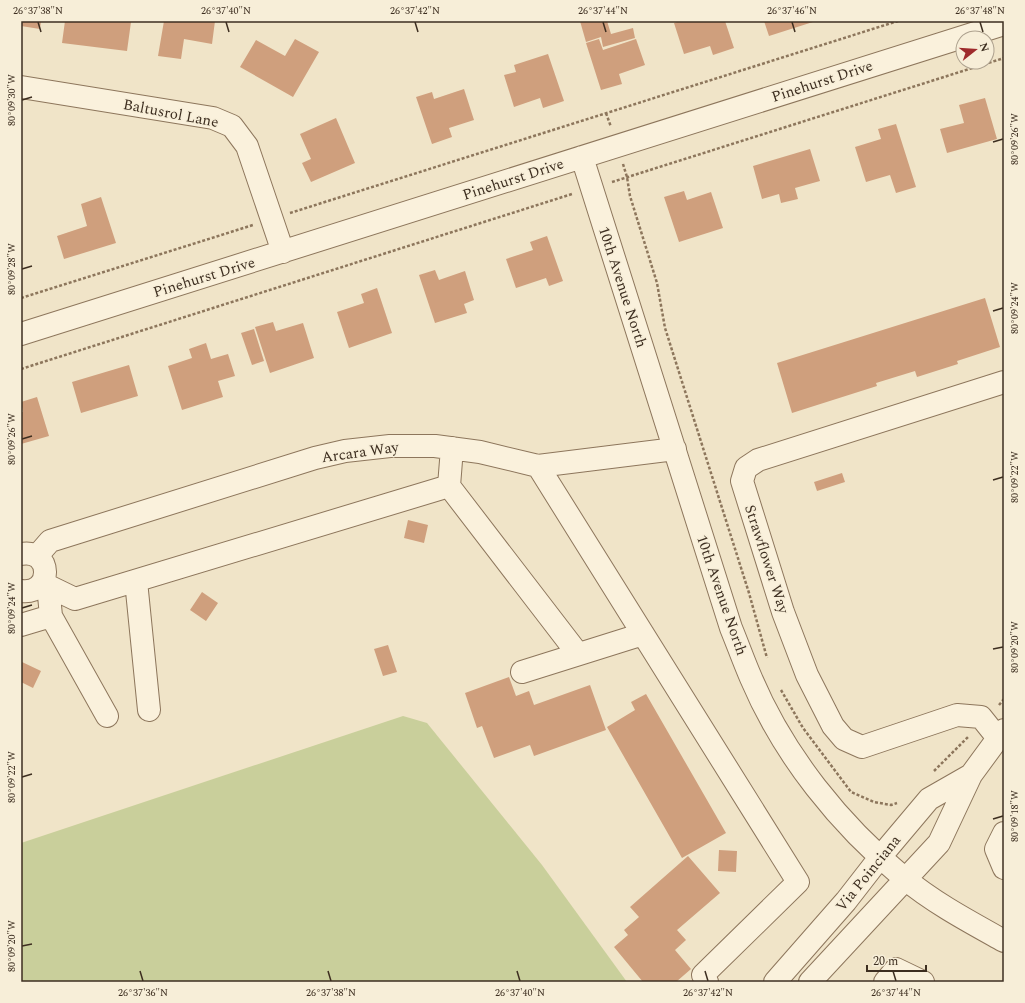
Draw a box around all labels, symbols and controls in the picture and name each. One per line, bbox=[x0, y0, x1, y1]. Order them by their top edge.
text: 26°37'38"N bbox=[13, 3, 63, 19]
text: 26°37'40"N bbox=[201, 3, 251, 19]
text: 26°37'42"N bbox=[390, 3, 440, 19]
text: 26°37'44"N bbox=[578, 3, 628, 19]
text: 26°37'46"N bbox=[767, 3, 817, 19]
text: 26°37'48"N bbox=[955, 3, 1005, 19]
north arrow bbox=[955, 30, 995, 70]
text: N bbox=[975, 40, 994, 54]
street label: Pinehurst Drive bbox=[768, 54, 876, 109]
text: 80°09'30"W bbox=[4, 74, 20, 126]
street label: Baltusrol Lane bbox=[121, 93, 221, 134]
text: 80°09'26"W bbox=[1007, 113, 1023, 165]
street label: Pinehurst Drive bbox=[459, 152, 567, 207]
street label: 10th Avenue North bbox=[592, 224, 653, 351]
text: 80°09'28"W bbox=[4, 243, 20, 295]
street label: Pinehurst Drive bbox=[150, 251, 258, 304]
text: 80°09'24"W bbox=[1007, 282, 1023, 334]
text: 80°09'26"W bbox=[4, 413, 20, 465]
street label: Arcara Way bbox=[320, 436, 401, 469]
text: 80°09'22"W bbox=[1007, 451, 1023, 503]
street label: Strawflower Way bbox=[738, 502, 795, 617]
street label: 10th Avenue North bbox=[690, 532, 753, 659]
text: 80°09'24"W bbox=[4, 582, 20, 634]
text: 80°09'20"W bbox=[1007, 621, 1023, 673]
text: 80°09'22"W bbox=[4, 751, 20, 803]
text: 80°09'18"W bbox=[1007, 790, 1023, 842]
street label: Via Poinciana bbox=[830, 829, 907, 917]
text: 80°09'20"W bbox=[4, 920, 20, 972]
scale bar bbox=[867, 947, 926, 973]
text: 20 m bbox=[873, 952, 898, 971]
text: 26°37'36"N bbox=[118, 985, 168, 1001]
text: 26°37'38"N bbox=[306, 985, 356, 1001]
text: 26°37'40"N bbox=[495, 985, 545, 1001]
text: 26°37'42"N bbox=[683, 985, 733, 1001]
text: 26°37'44"N bbox=[871, 985, 921, 1001]

